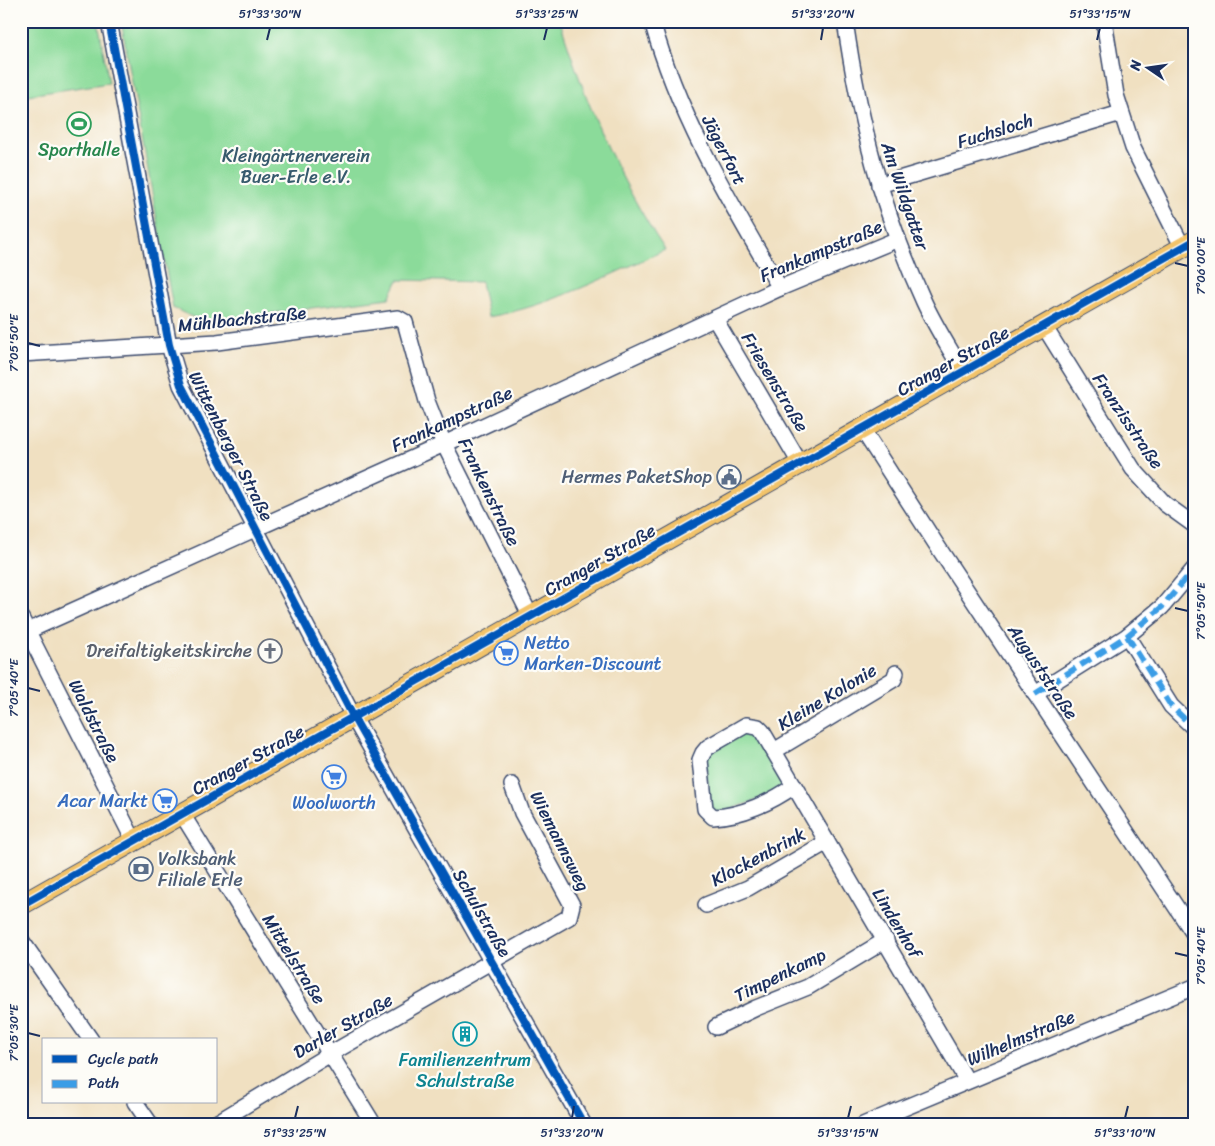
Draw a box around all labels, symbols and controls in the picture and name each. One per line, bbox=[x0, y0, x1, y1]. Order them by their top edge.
text: 51°33'30"N bbox=[239, 3, 302, 25]
text: 51°33'25"N bbox=[516, 3, 579, 25]
text: 51°33'20"N bbox=[791, 3, 855, 25]
text: 51°33'15"N bbox=[1069, 3, 1131, 25]
north arrow bbox=[1122, 42, 1172, 92]
text: N bbox=[1122, 57, 1149, 74]
street label: Fuchsloch bbox=[953, 104, 1037, 158]
street label: Jägerfort bbox=[692, 108, 755, 191]
sports icon: Sporthalle bbox=[66, 111, 92, 137]
place label: Sporthalle bbox=[38, 134, 120, 166]
street label: Am Wildgatter bbox=[871, 137, 939, 256]
park label: Kleingärtnerverein Buer-Erle e.V. bbox=[222, 140, 370, 193]
street label: Frankampstraße bbox=[754, 211, 888, 291]
text: 7°06'00"E bbox=[1190, 236, 1212, 295]
street label: Mühlbachstraße bbox=[176, 296, 308, 342]
text: 7°05'50"E bbox=[3, 313, 25, 372]
street label: Cranger Straße bbox=[891, 317, 1015, 405]
street label: Friesenstraße bbox=[732, 326, 818, 438]
street label: Wittenberger Straße bbox=[179, 365, 283, 527]
street label: Franzisstraße bbox=[1084, 366, 1172, 476]
street label: Frankampstraße bbox=[386, 377, 518, 461]
street label: Frankenstraße bbox=[449, 432, 529, 552]
place label: Hermes PaketShop bbox=[561, 461, 712, 493]
public building icon: Hermes PaketShop bbox=[716, 464, 742, 490]
street label: Cranger Straße bbox=[538, 515, 662, 605]
text: 7°05'50"E bbox=[1190, 581, 1212, 640]
street label: Auguststraße bbox=[998, 617, 1087, 727]
place label: Netto Marken-Discount bbox=[524, 627, 662, 680]
place label: Dreifaltigkeitskirche bbox=[86, 635, 252, 667]
church icon: Dreifaltigkeitskirche bbox=[257, 638, 283, 664]
supermarket icon: Netto Marken-Discount bbox=[493, 640, 519, 666]
street label: Kleine Kolonie bbox=[771, 655, 883, 739]
text: 7°05'40"E bbox=[3, 658, 25, 717]
street label: Waldstraße bbox=[59, 674, 129, 769]
street label: Cranger Straße bbox=[186, 716, 310, 804]
supermarket icon: Woolworth bbox=[321, 764, 347, 790]
place label: Acar Markt bbox=[57, 785, 148, 817]
street label: Wiemannsweg bbox=[521, 785, 599, 897]
place label: Woolworth bbox=[292, 787, 376, 819]
supermarket icon: Acar Markt bbox=[152, 788, 178, 814]
street label: Klockenbrink bbox=[705, 818, 812, 896]
place label: Volksbank Filiale Erle bbox=[158, 843, 243, 896]
bank icon: Volksbank Filiale Erle bbox=[128, 856, 154, 882]
street label: Schulstraße bbox=[444, 862, 521, 964]
street label: Lindenhof bbox=[863, 881, 932, 966]
street label: Mittelstraße bbox=[253, 907, 335, 1011]
text: 7°05'40"E bbox=[1190, 926, 1212, 985]
street label: Timpenkamp bbox=[728, 939, 832, 1011]
street label: Darler Straße bbox=[287, 984, 399, 1068]
street label: Wilhelmstraße bbox=[962, 1001, 1080, 1075]
text: 7°05'30"E bbox=[3, 1003, 25, 1062]
building icon: Familienzentrum Schulstraße bbox=[452, 1021, 478, 1047]
legend bbox=[42, 1038, 218, 1104]
place label: Familienzentrum Schulstraße bbox=[399, 1044, 531, 1097]
text: Cycle path bbox=[88, 1046, 159, 1072]
text: Path bbox=[88, 1070, 119, 1096]
text: 51°33'25"N bbox=[264, 1122, 327, 1144]
text: 51°33'20"N bbox=[540, 1122, 604, 1144]
text: 51°33'15"N bbox=[817, 1122, 879, 1144]
text: 51°33'10"N bbox=[1094, 1122, 1156, 1144]

